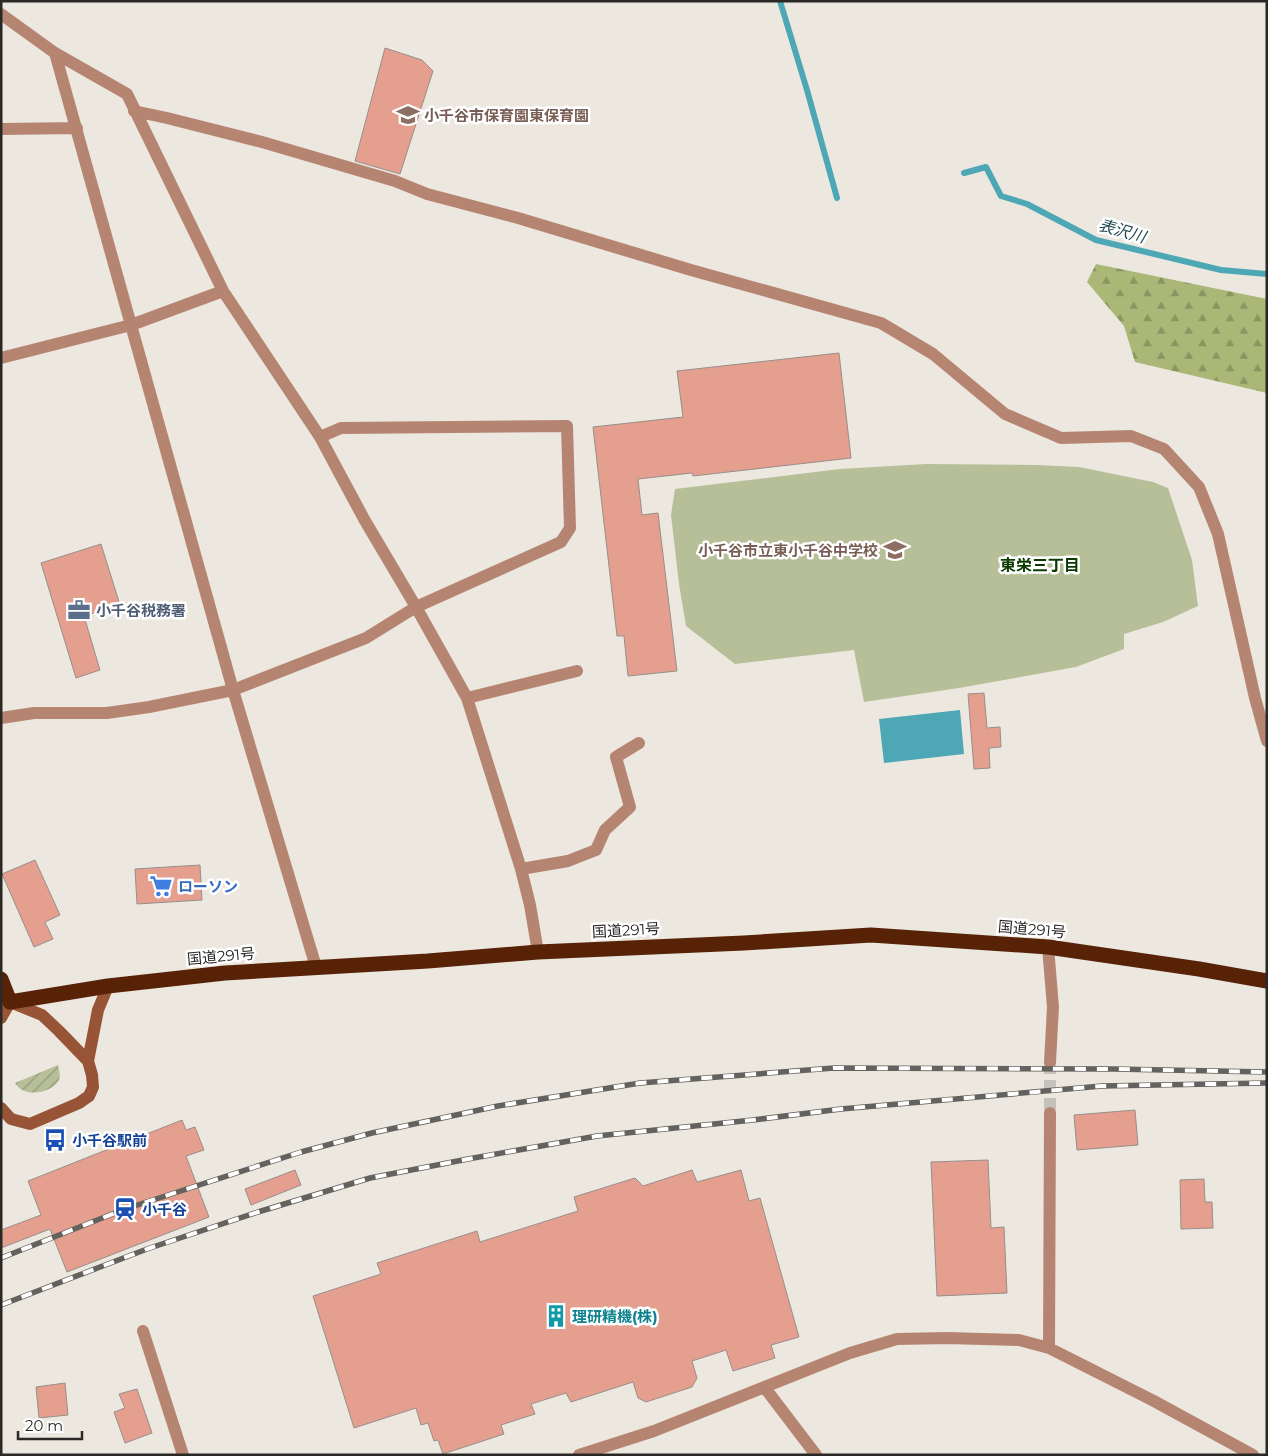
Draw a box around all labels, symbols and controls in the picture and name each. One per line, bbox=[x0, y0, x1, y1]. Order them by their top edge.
school or university icon: 小千谷市保育園東保育園 bbox=[395, 102, 421, 128]
place label: 小千谷市保育園東保育園 bbox=[424, 106, 589, 125]
water label: 表沢川 bbox=[1096, 215, 1150, 247]
school or university icon: 小千谷市立東小千谷中学校 bbox=[882, 537, 908, 563]
place label: 小千谷市立東小千谷中学校 bbox=[698, 541, 878, 560]
district label: 東栄三丁目 bbox=[1000, 556, 1080, 575]
office icon: 小千谷税務署 bbox=[66, 597, 92, 623]
place label: 小千谷税務署 bbox=[96, 601, 186, 620]
supermarket icon: ローソン bbox=[148, 873, 174, 899]
place label: ローソン bbox=[178, 877, 238, 896]
street label: 国道291号 bbox=[997, 917, 1067, 941]
street label: 国道291号 bbox=[592, 919, 660, 941]
street label: 国道291号 bbox=[186, 944, 256, 968]
bus stop icon: 小千谷駅前 bbox=[42, 1127, 68, 1153]
place label: 小千谷駅前 bbox=[72, 1131, 147, 1150]
station icon: 小千谷 bbox=[112, 1196, 138, 1222]
place label: 小千谷 bbox=[142, 1200, 187, 1219]
building icon: 理研精機(株) bbox=[543, 1303, 569, 1329]
place label: 理研精機(株) bbox=[572, 1307, 658, 1326]
scale bar bbox=[18, 1408, 81, 1440]
text: 20 m bbox=[25, 1416, 63, 1435]

